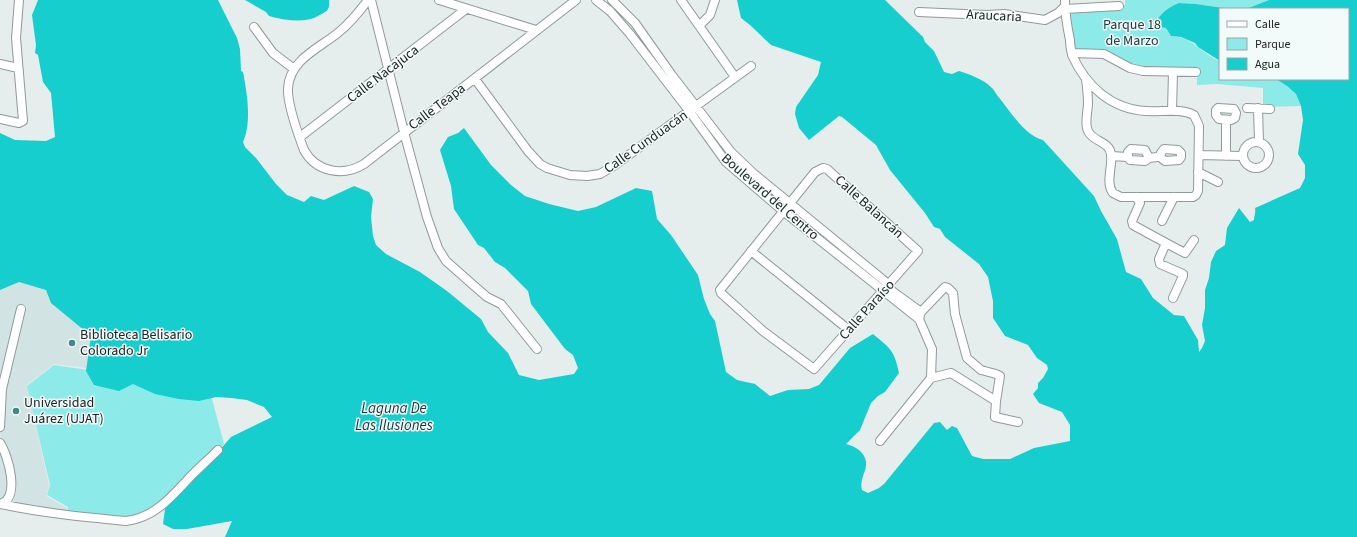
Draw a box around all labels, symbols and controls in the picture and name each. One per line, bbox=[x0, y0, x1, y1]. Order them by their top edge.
street label: Araucaria bbox=[966, 5, 1022, 27]
legend bbox=[1219, 8, 1349, 80]
park label: Parque 18 de Marzo bbox=[1103, 15, 1161, 51]
text: Calle bbox=[1255, 16, 1280, 33]
text: Parque bbox=[1255, 36, 1291, 53]
street label: Calle Nacajuca bbox=[343, 40, 423, 108]
text: Agua bbox=[1255, 56, 1280, 73]
street label: Calle Teapa bbox=[404, 79, 470, 135]
street label: Calle Cunduacán bbox=[600, 106, 692, 178]
street label: Boulevard del Centro bbox=[717, 149, 823, 245]
street label: Calle Balancán bbox=[830, 171, 908, 243]
street label: Calle Paraíso bbox=[835, 276, 899, 344]
place label: Biblioteca Belisario Colorado Jr bbox=[80, 325, 192, 361]
marker: Biblioteca Belisario Colorado Jr bbox=[67, 338, 77, 348]
place label: Universidad Juárez (UJAT) bbox=[24, 393, 104, 429]
water label: Laguna De Las Ilusiones bbox=[355, 398, 433, 436]
marker: Universidad Juárez (UJAT) bbox=[11, 406, 21, 416]

